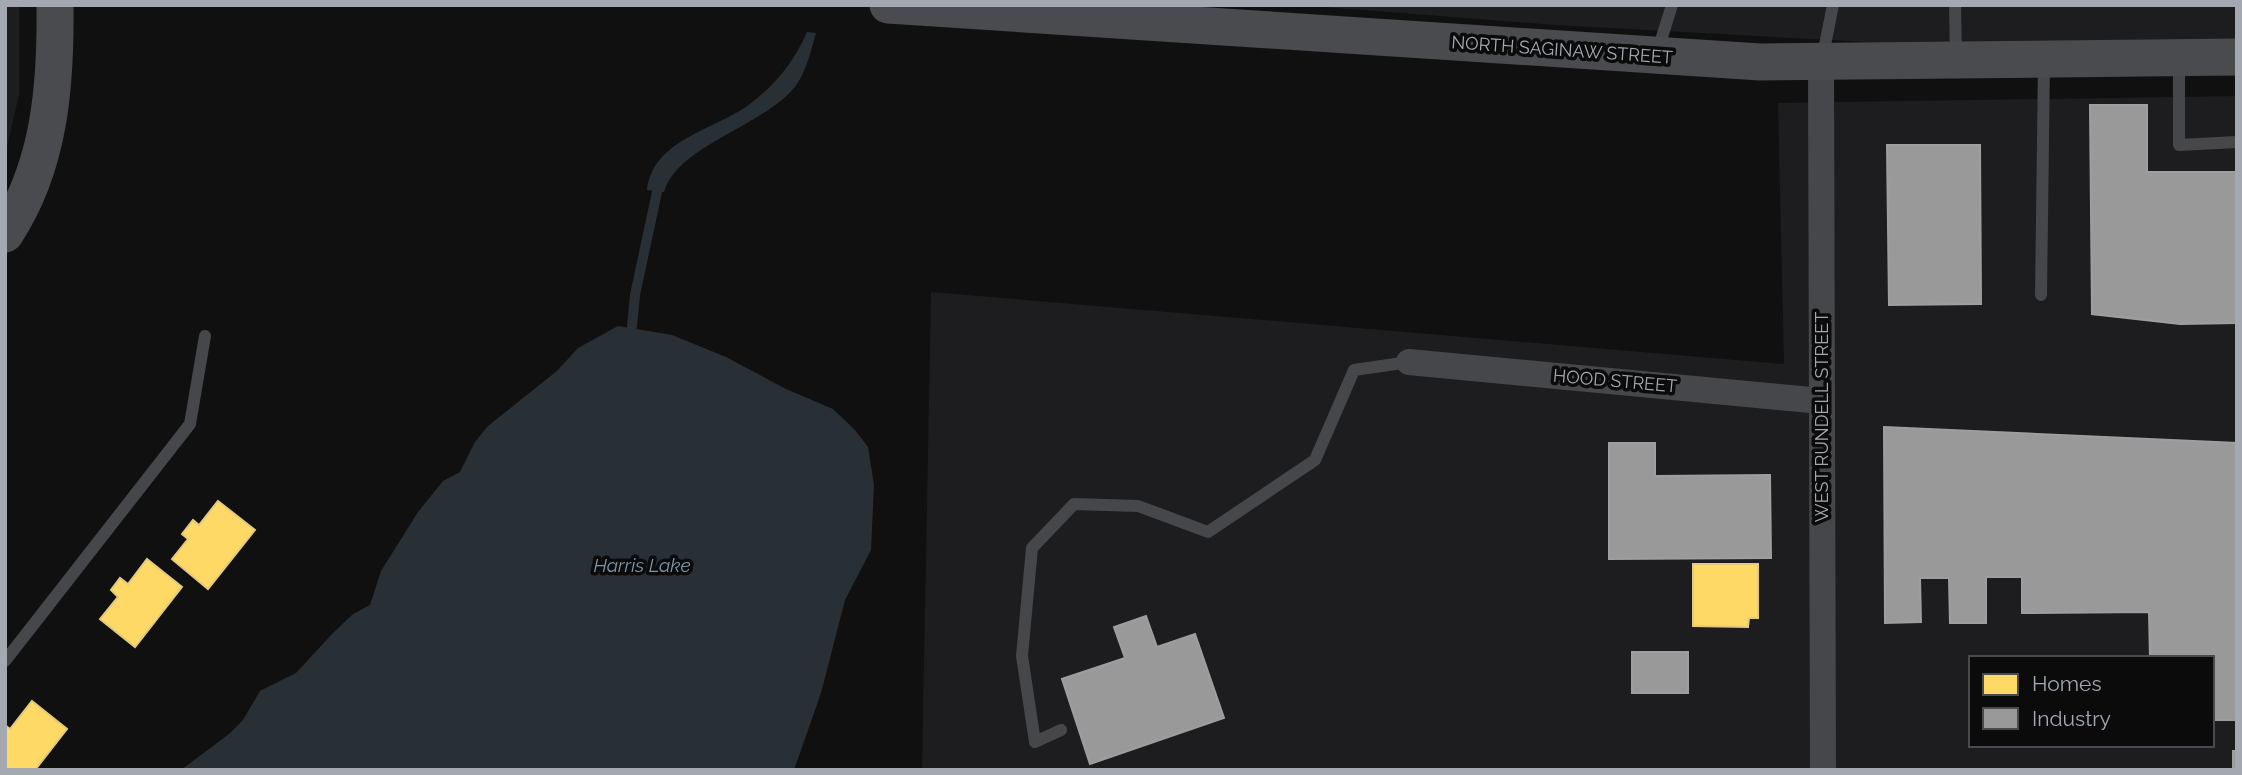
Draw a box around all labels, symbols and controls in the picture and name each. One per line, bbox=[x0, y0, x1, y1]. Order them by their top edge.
street label: NORTH SAGINAW STREET bbox=[1451, 31, 1673, 68]
street label: WEST RUNDELL STREET bbox=[1811, 312, 1832, 522]
street label: HOOD STREET bbox=[1552, 365, 1678, 396]
water label: Harris Lake bbox=[593, 554, 691, 576]
legend bbox=[1969, 656, 2214, 747]
text: Homes bbox=[2032, 671, 2102, 696]
text: Industry bbox=[2032, 706, 2111, 731]

